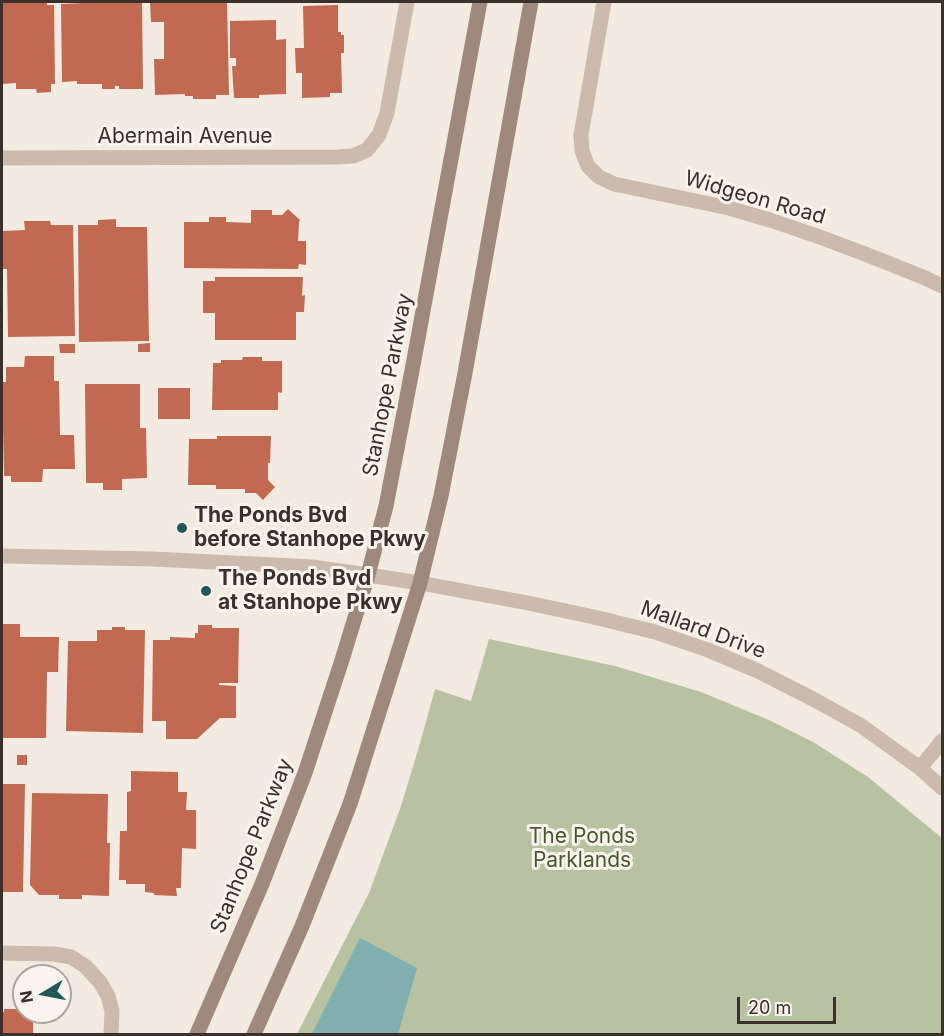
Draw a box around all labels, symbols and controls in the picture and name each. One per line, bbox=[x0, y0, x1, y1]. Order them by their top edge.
street label: Abermain Avenue bbox=[97, 124, 273, 150]
street label: Widgeon Road bbox=[682, 166, 828, 230]
street label: Stanhope Parkway bbox=[358, 291, 418, 479]
place label: The Ponds Bvd before Stanhope Pkwy bbox=[194, 503, 426, 553]
marker: The Ponds Bvd before Stanhope Pkwy bbox=[175, 521, 189, 535]
place label: The Ponds Bvd at Stanhope Pkwy bbox=[218, 566, 403, 616]
marker: The Ponds Bvd at Stanhope Pkwy bbox=[199, 584, 213, 598]
street label: Mallard Drive bbox=[637, 596, 769, 664]
street label: Stanhope Parkway bbox=[205, 755, 299, 937]
park label: The Ponds Parklands bbox=[529, 824, 635, 874]
north arrow bbox=[12, 964, 72, 1024]
scale bar bbox=[740, 985, 839, 1023]
text: N bbox=[15, 989, 37, 1005]
text: 20 m bbox=[748, 997, 791, 1018]

